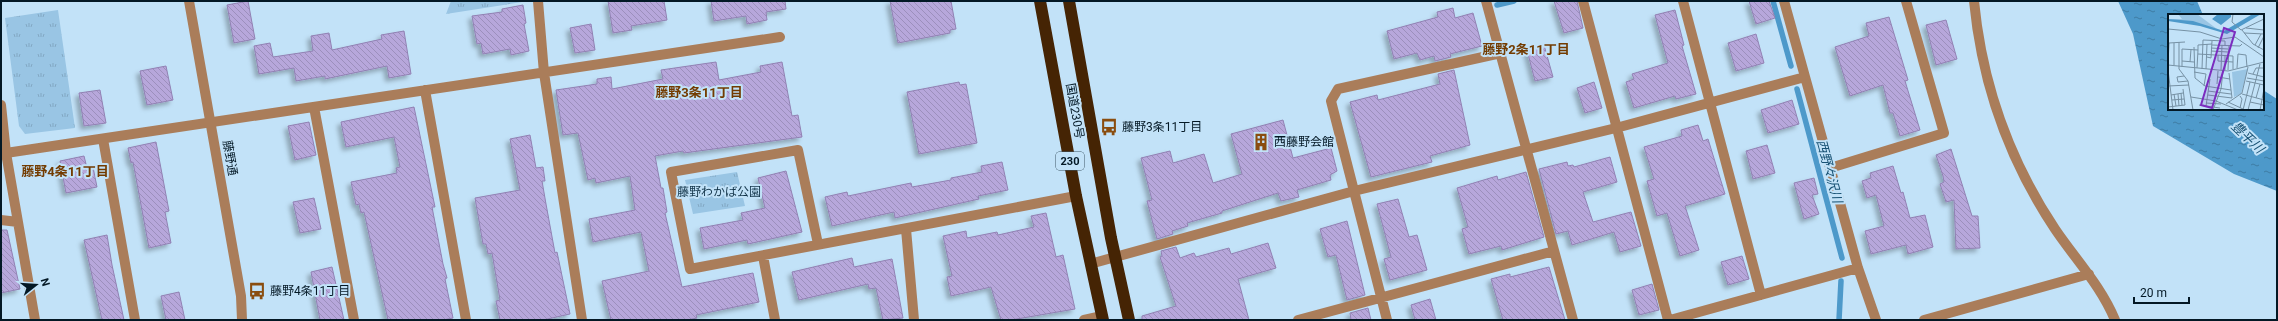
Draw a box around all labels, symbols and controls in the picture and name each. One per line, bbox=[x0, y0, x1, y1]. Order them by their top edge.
inset map bbox=[2168, 14, 2264, 110]
district label: 藤野2条11丁目 bbox=[1482, 42, 1570, 57]
street label: 国道230号 bbox=[1063, 82, 1087, 140]
district label: 藤野3条11丁目 bbox=[655, 85, 743, 100]
bus stop icon: 藤野3条11丁目 bbox=[1099, 117, 1119, 137]
water label: 豊平川 bbox=[2228, 118, 2268, 158]
place label: 藤野3条11丁目 bbox=[1122, 120, 1202, 134]
building icon: 西藤野会館 bbox=[1251, 132, 1271, 152]
place label: 西藤野会館 bbox=[1274, 135, 1334, 149]
water label: 西野々沢川 bbox=[1814, 138, 1846, 206]
street label: 藤野通 bbox=[220, 139, 240, 177]
road number: 230 bbox=[1056, 152, 1084, 170]
district label: 藤野4条11丁目 bbox=[21, 164, 109, 179]
park label: 藤野わかば公園 bbox=[677, 185, 761, 199]
north arrow bbox=[16, 265, 56, 305]
text: N bbox=[38, 277, 53, 288]
scale bar bbox=[2134, 279, 2189, 305]
bus stop icon: 藤野4条11丁目 bbox=[247, 281, 267, 301]
place label: 藤野4条11丁目 bbox=[270, 284, 350, 298]
text: 20 m bbox=[2140, 286, 2167, 300]

